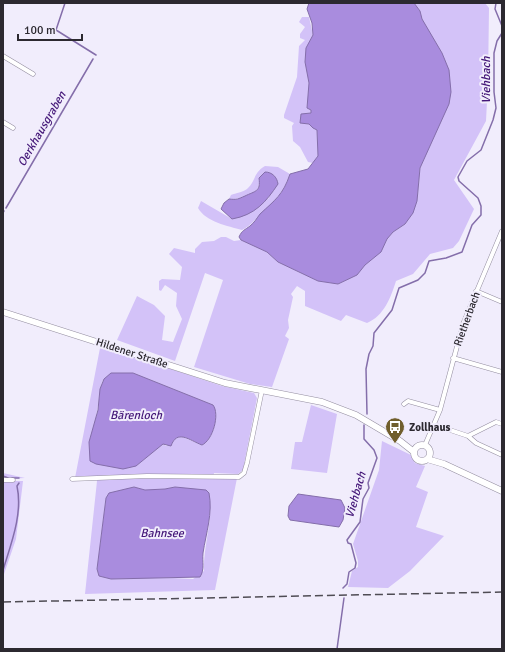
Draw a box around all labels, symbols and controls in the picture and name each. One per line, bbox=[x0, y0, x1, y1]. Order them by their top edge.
scale bar bbox=[18, 16, 82, 42]
text: 100 m bbox=[24, 23, 56, 38]
water label: Viehbach bbox=[479, 56, 494, 104]
water label: Oerkhausgraben bbox=[14, 88, 70, 169]
street label: Rietherbach bbox=[451, 290, 483, 348]
street label: Hildener Straße bbox=[94, 335, 170, 371]
water label: Bärenloch bbox=[110, 408, 162, 423]
bus stop icon: Zollhaus bbox=[384, 416, 406, 444]
place label: Zollhaus bbox=[409, 421, 450, 434]
water label: Viehbach bbox=[342, 470, 370, 520]
water label: Bahnsee bbox=[140, 526, 185, 541]

